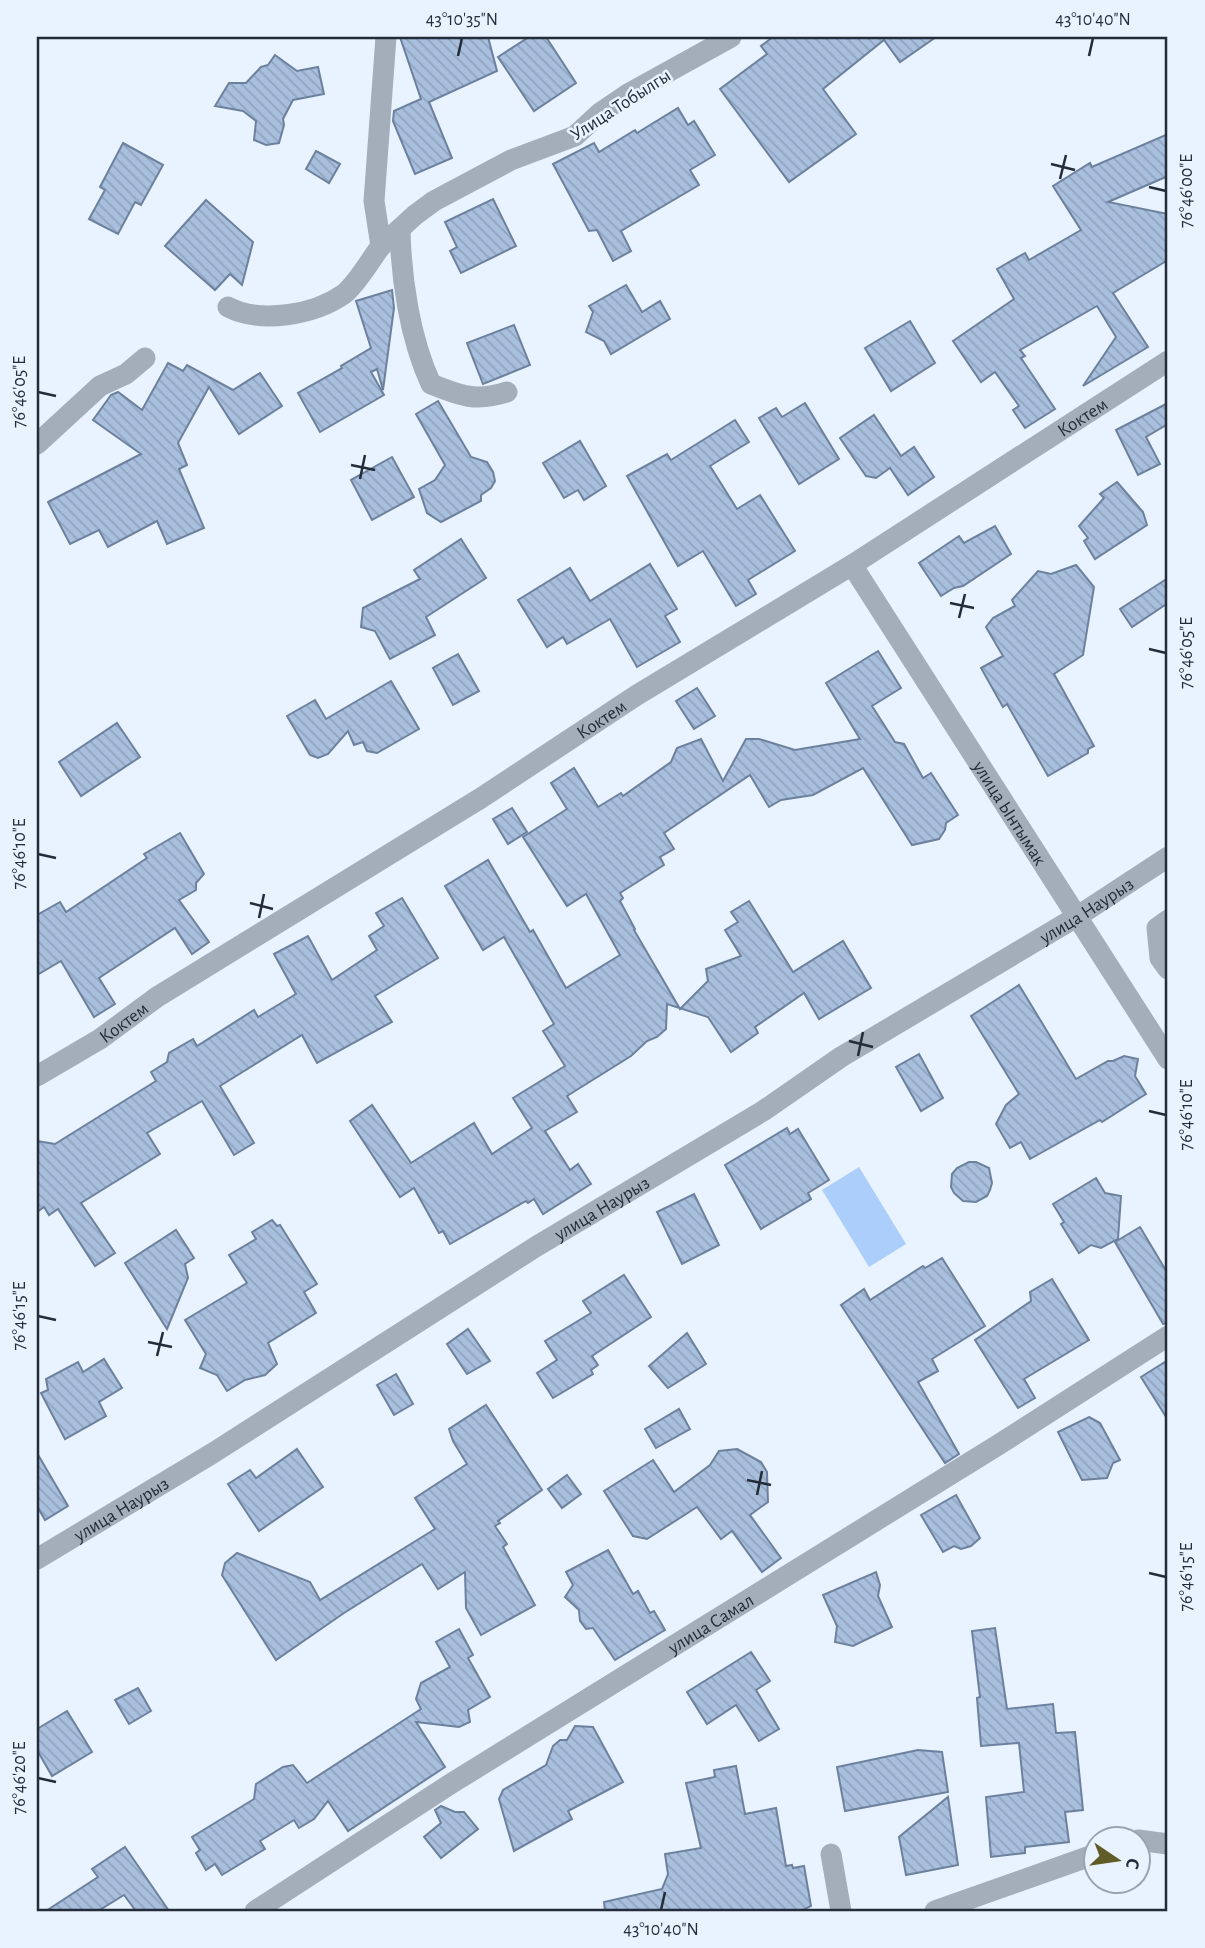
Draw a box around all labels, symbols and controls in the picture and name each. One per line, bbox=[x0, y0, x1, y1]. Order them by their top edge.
text: 43°10'35"N bbox=[426, 11, 498, 29]
text: 43°10'40"N bbox=[1055, 11, 1131, 29]
street label: Улица Тобылгы bbox=[567, 66, 674, 145]
text: 76°46'00"E bbox=[1178, 154, 1196, 228]
text: 76°46'05"E bbox=[11, 356, 29, 428]
street label: Коктем bbox=[1054, 395, 1111, 441]
text: 76°46'05"E bbox=[1178, 617, 1196, 689]
street label: Коктем bbox=[574, 697, 630, 743]
street label: улица Ынтымак bbox=[968, 757, 1050, 869]
text: 76°46'10"E bbox=[11, 818, 29, 889]
street label: улица Наурыз bbox=[1036, 874, 1137, 948]
street label: Коктем bbox=[96, 999, 152, 1047]
text: 76°46'10"E bbox=[1178, 1079, 1196, 1150]
street label: улица Наурыз bbox=[551, 1173, 653, 1245]
text: 76°46'15"E bbox=[11, 1281, 29, 1350]
street label: улица Наурыз bbox=[70, 1474, 172, 1546]
text: 76°46'15"E bbox=[1178, 1542, 1196, 1611]
street label: улица Самал bbox=[664, 1591, 758, 1658]
text: 76°46'20"E bbox=[11, 1741, 29, 1814]
north arrow bbox=[1082, 1826, 1152, 1896]
text: С bbox=[1122, 1856, 1143, 1871]
text: 43°10'40"N bbox=[623, 1921, 699, 1939]

